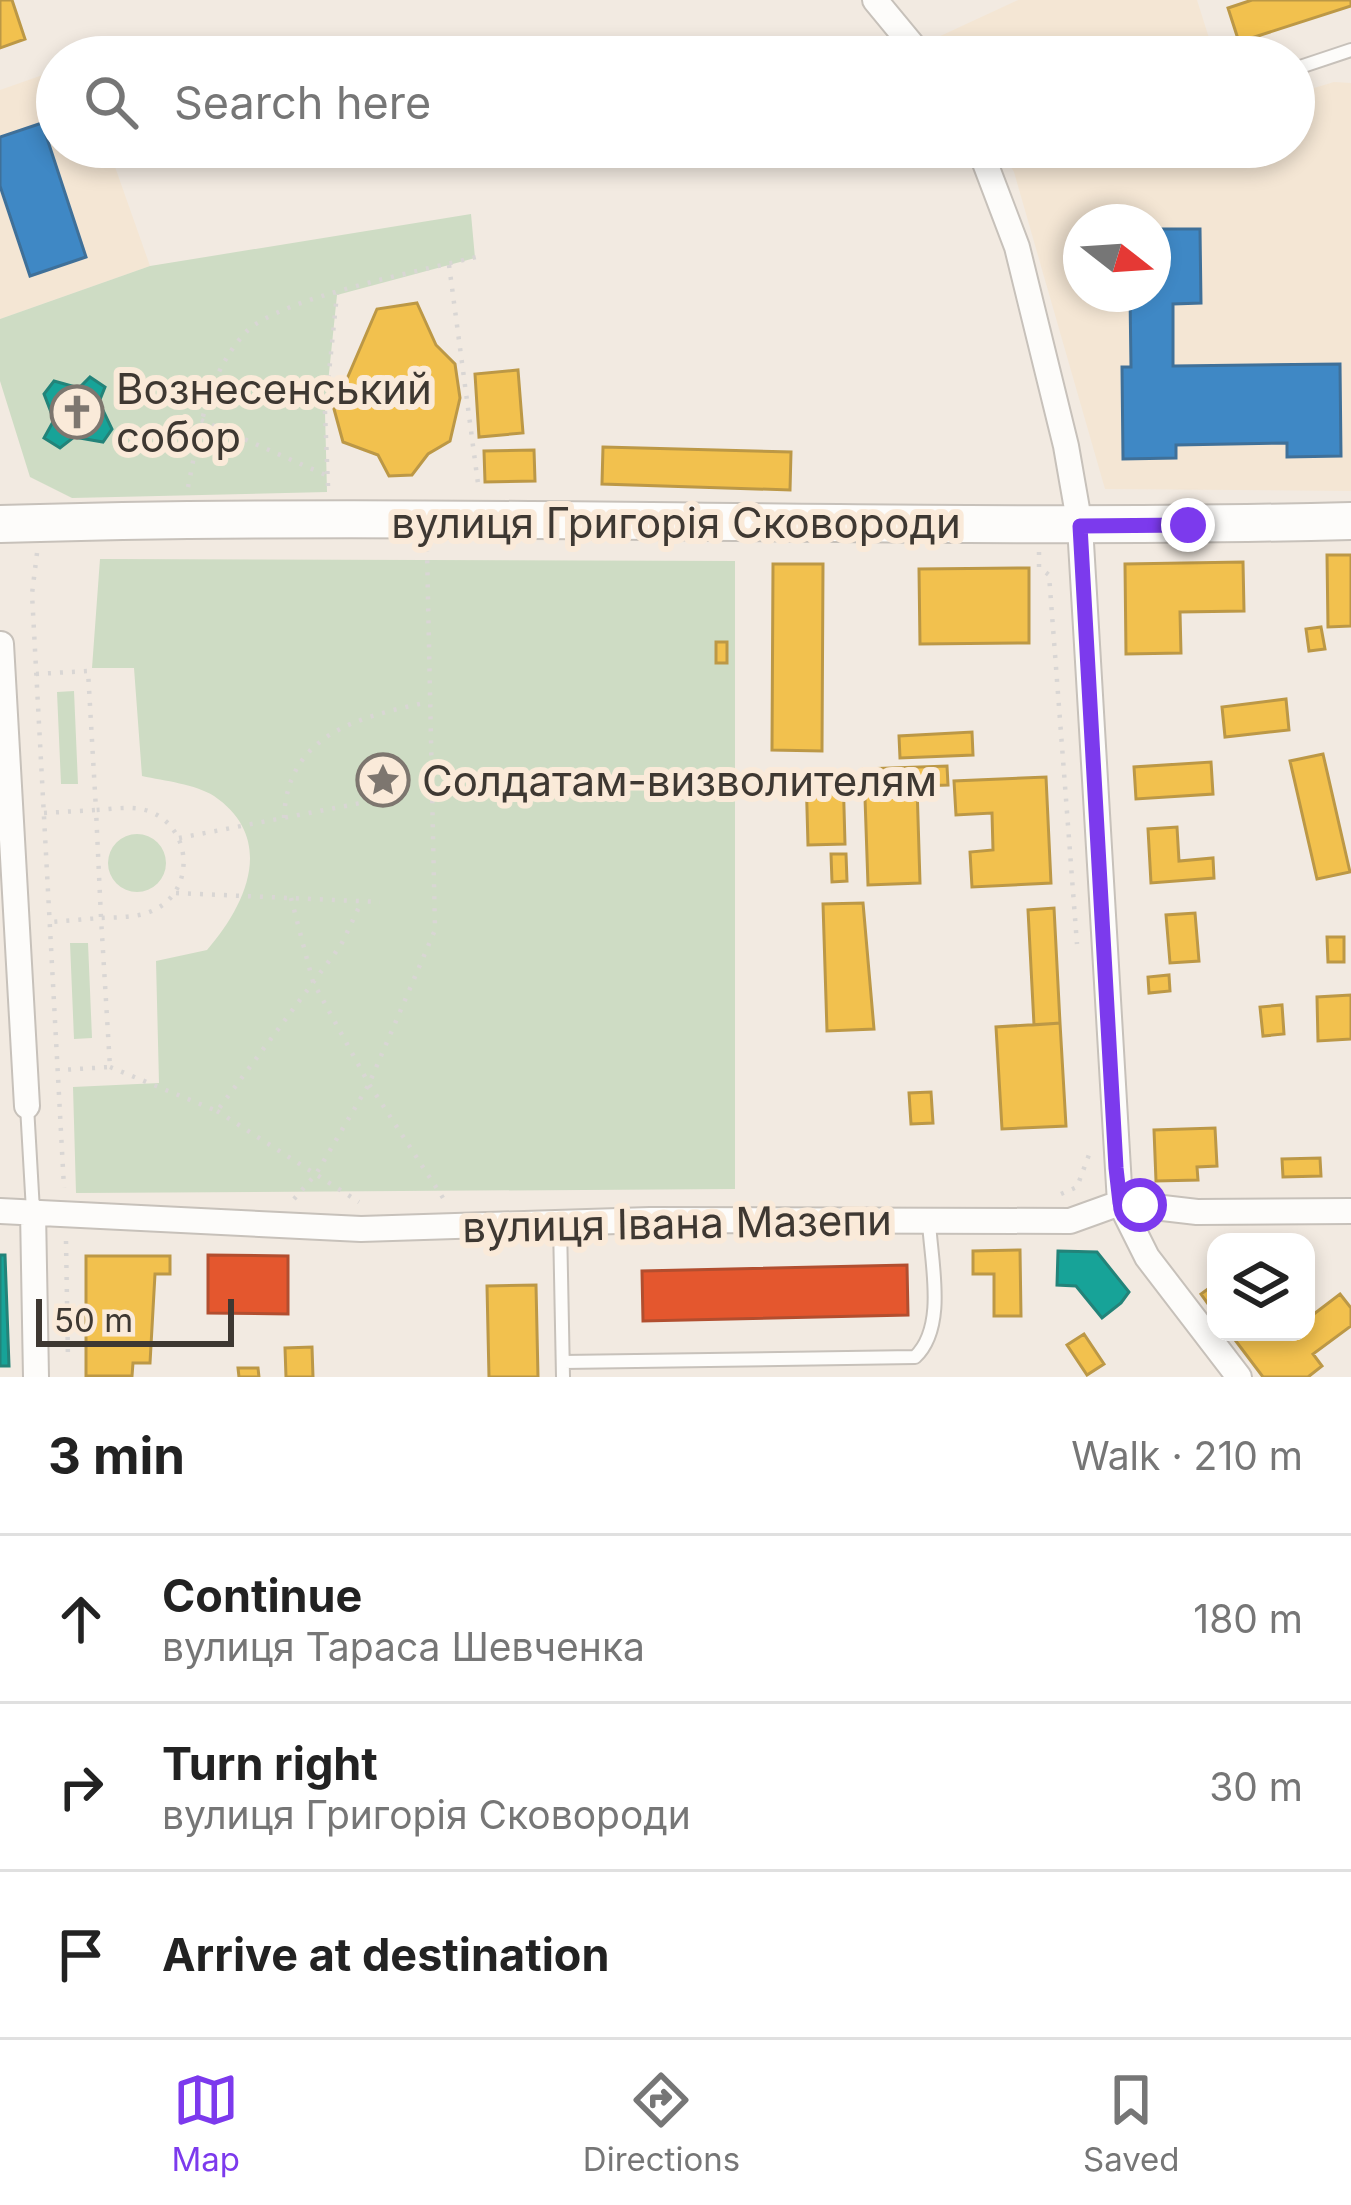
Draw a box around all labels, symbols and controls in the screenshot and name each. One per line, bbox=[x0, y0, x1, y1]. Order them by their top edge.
search box bbox=[36, 36, 1315, 168]
icon: search bbox=[78, 69, 144, 135]
text: Search here bbox=[174, 75, 431, 130]
north arrow bbox=[1063, 204, 1171, 312]
place label: Вознесенський собор bbox=[116, 363, 432, 462]
church icon: Вознесенський собор bbox=[49, 384, 105, 440]
street label: вулиця Григорія Сковороди bbox=[391, 497, 961, 548]
route end bbox=[1161, 498, 1215, 552]
place icon: Солдатам-визволителям bbox=[355, 752, 411, 808]
place label: Солдатам-визволителям bbox=[422, 755, 937, 806]
route start bbox=[1113, 1178, 1167, 1232]
street label: вулиця Івана Мазепи bbox=[462, 1194, 892, 1252]
map controls bbox=[1207, 1233, 1315, 1341]
button: layers bbox=[1207, 1233, 1315, 1341]
scale bar bbox=[36, 1293, 234, 1346]
text: 50 m bbox=[54, 1300, 133, 1340]
text: 3 min bbox=[48, 1425, 185, 1486]
text: Walk · 210 m bbox=[1071, 1432, 1303, 1479]
text: Continue bbox=[162, 1568, 362, 1623]
icon: ahead bbox=[48, 1586, 114, 1652]
text: 180 m bbox=[1193, 1595, 1303, 1642]
text: вулиця Тараса Шевченка bbox=[162, 1623, 645, 1670]
text: Turn right bbox=[162, 1736, 378, 1791]
icon: right bbox=[48, 1754, 114, 1820]
text: 30 m bbox=[1209, 1763, 1303, 1810]
text: вулиця Григорія Сковороди bbox=[162, 1791, 691, 1838]
icon: arrive bbox=[48, 1922, 114, 1988]
text: Arrive at destination bbox=[162, 1927, 609, 1982]
tab: Map bbox=[171, 2067, 240, 2179]
tab: Directions bbox=[583, 2067, 740, 2179]
tab: Saved bbox=[1083, 2067, 1180, 2179]

